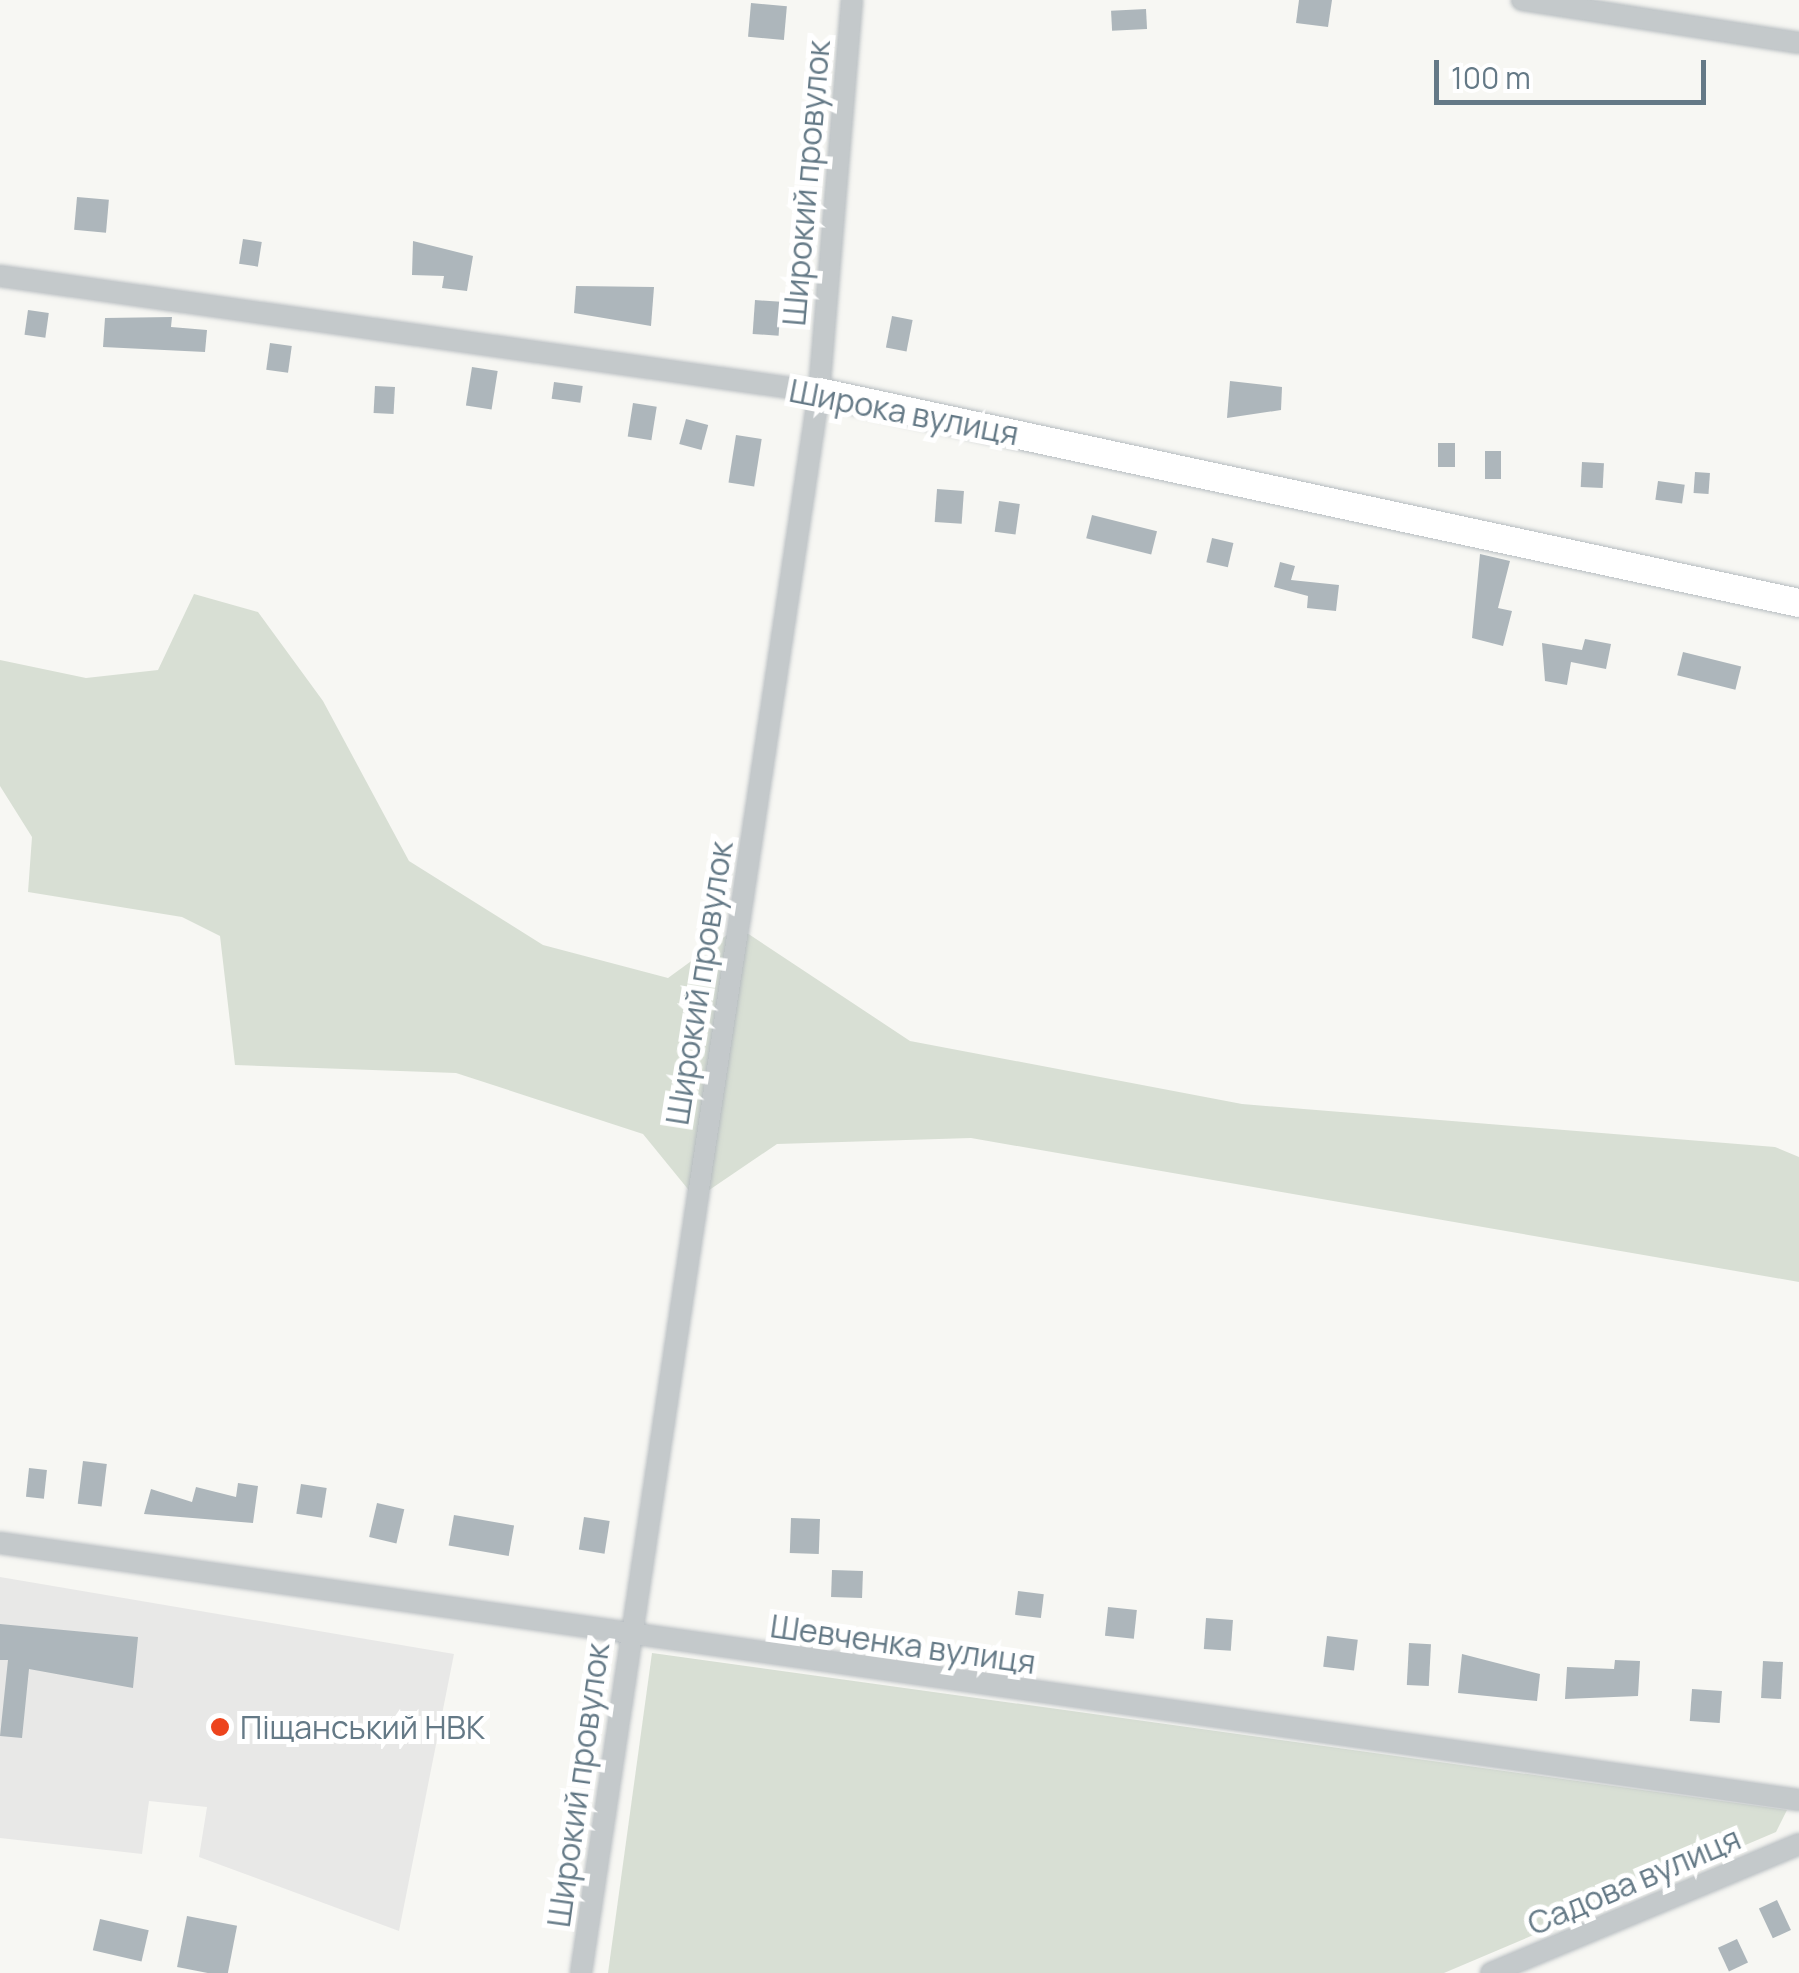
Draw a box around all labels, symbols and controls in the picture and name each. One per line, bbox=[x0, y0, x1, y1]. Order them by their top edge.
street label: Широкий провулок bbox=[774, 39, 838, 327]
scale bar bbox=[1439, 40, 1712, 102]
text: 100 m bbox=[1451, 57, 1531, 98]
street label: Широка вулиця bbox=[786, 371, 1022, 453]
street label: Широкий провулок bbox=[658, 839, 740, 1127]
street label: Шевченка вулиця bbox=[768, 1606, 1038, 1682]
street label: Широкий провулок bbox=[539, 1640, 617, 1930]
place label: Піщанський НВК bbox=[240, 1708, 485, 1746]
marker: Піщанський НВК bbox=[209, 1716, 231, 1738]
street label: Садова вулиця bbox=[1522, 1819, 1746, 1943]

